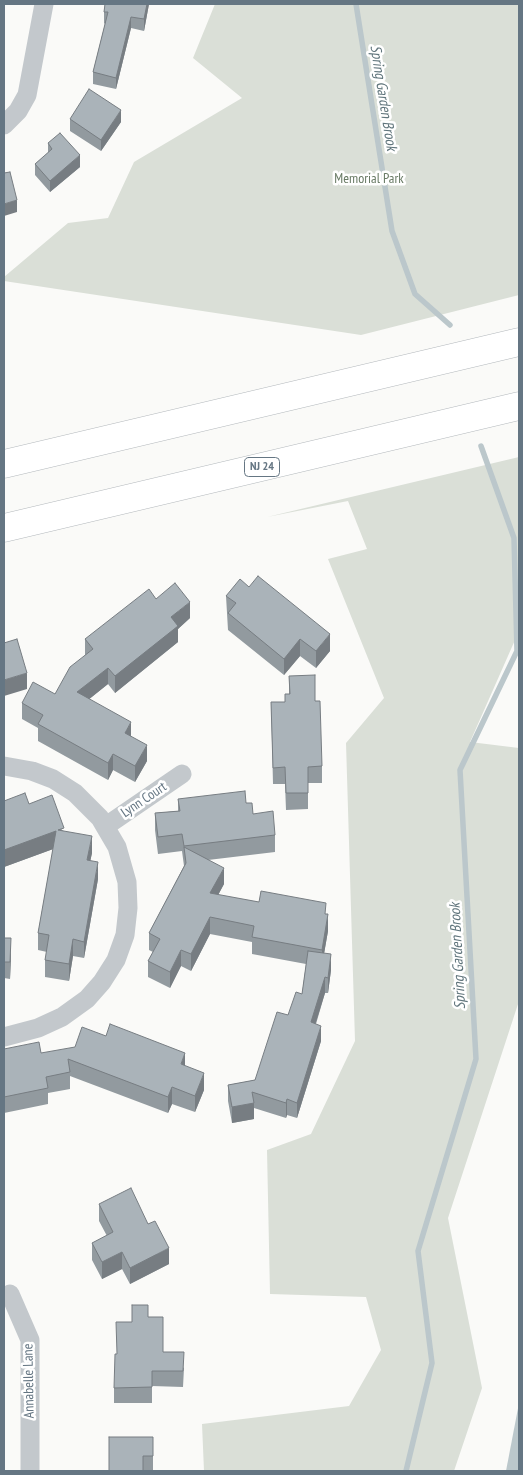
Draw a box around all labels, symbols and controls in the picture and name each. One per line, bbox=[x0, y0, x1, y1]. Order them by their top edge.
water label: Spring Garden Brook bbox=[366, 44, 400, 152]
park label: Memorial Park bbox=[334, 171, 404, 187]
road number: NJ 24 bbox=[244, 458, 280, 477]
street label: Lynn Court bbox=[118, 779, 170, 821]
water label: Spring Garden Brook bbox=[446, 902, 470, 1010]
street label: Annabelle Lane bbox=[20, 1343, 38, 1419]

